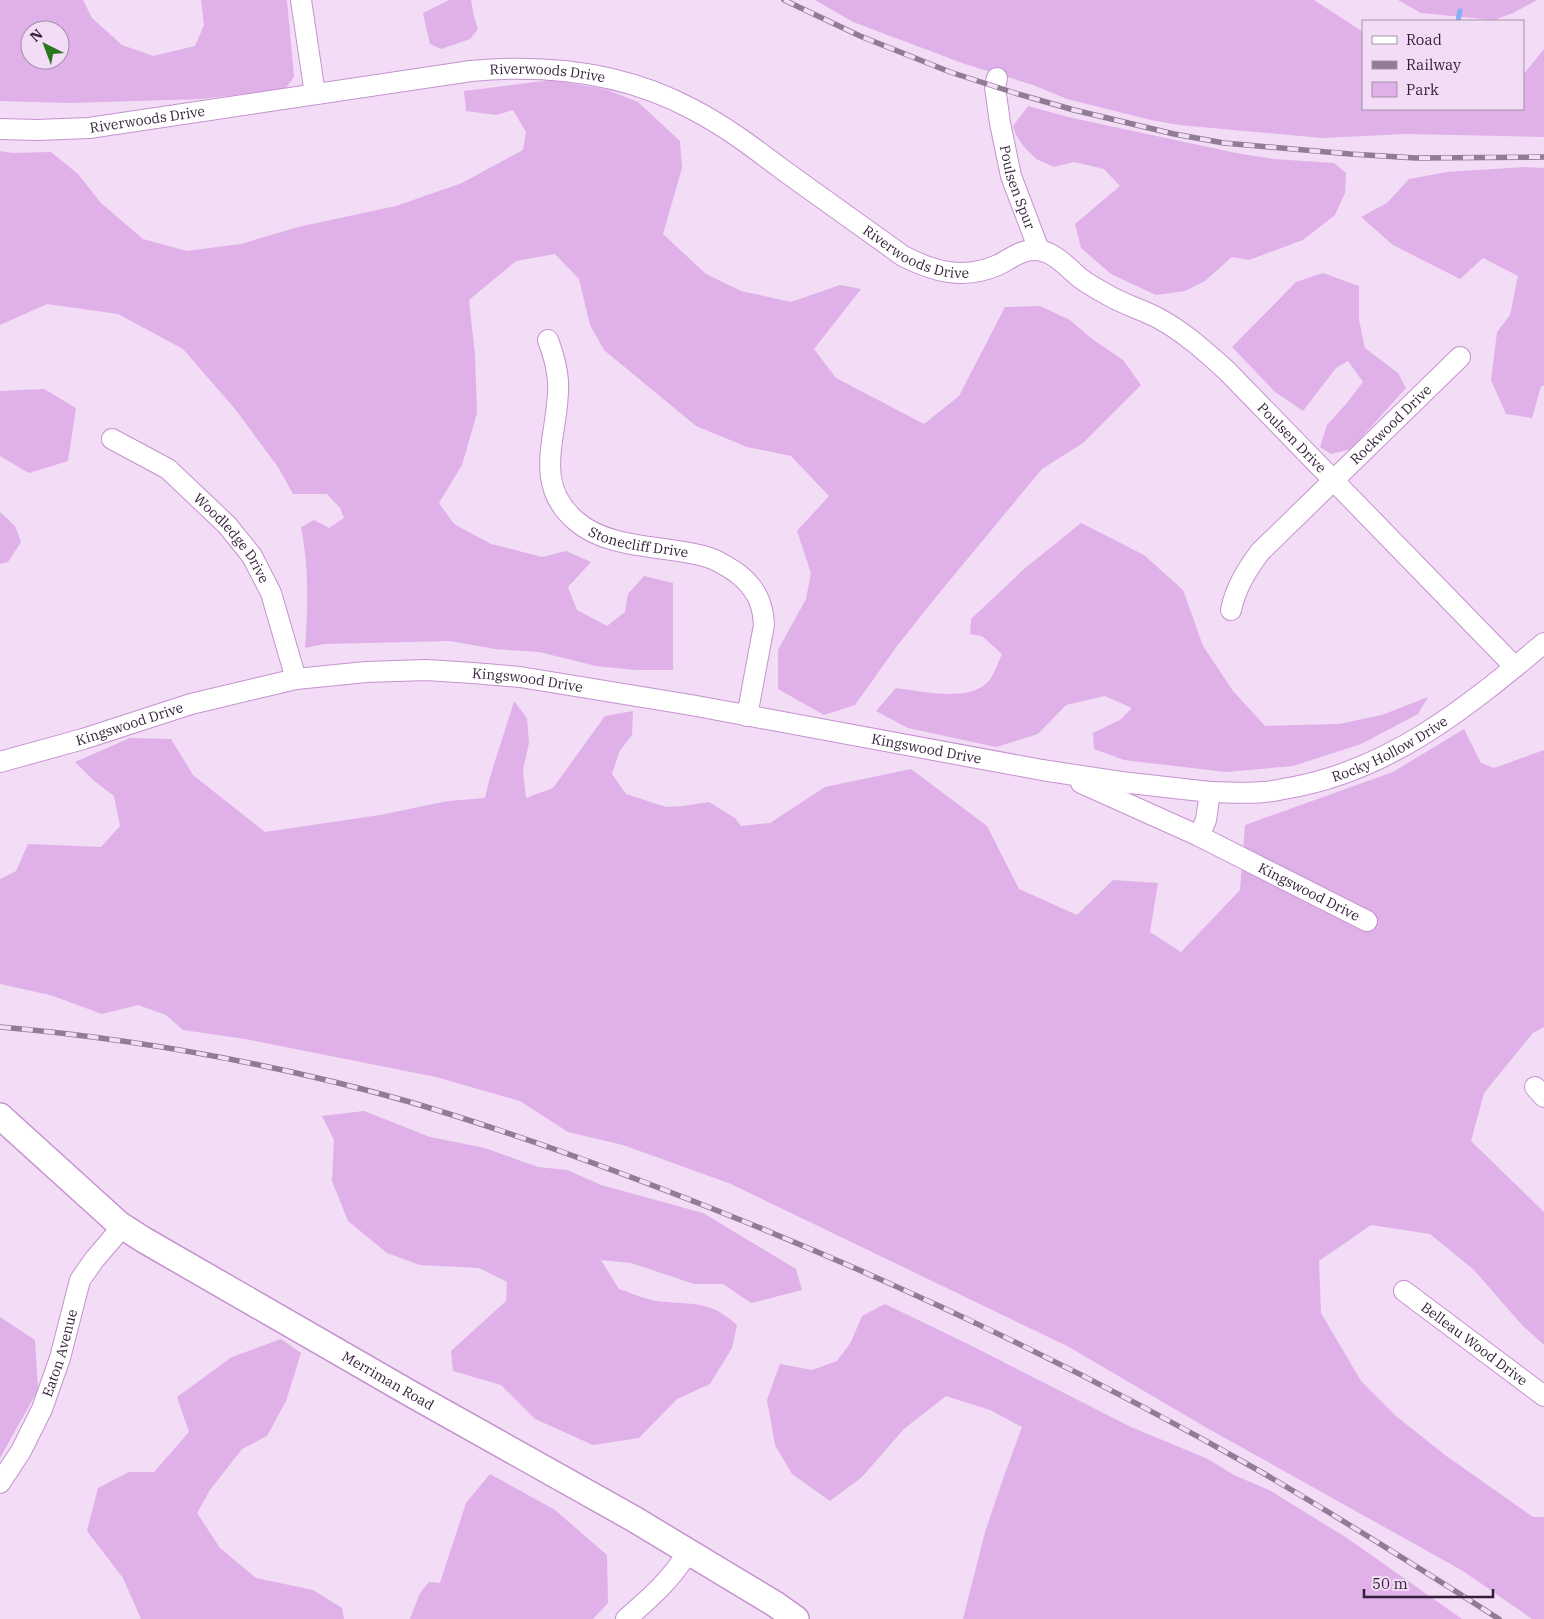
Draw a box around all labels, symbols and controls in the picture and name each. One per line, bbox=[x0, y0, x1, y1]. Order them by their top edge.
north arrow bbox=[20, 20, 70, 70]
legend bbox=[1362, 20, 1524, 110]
text: N bbox=[26, 25, 46, 46]
text: Road bbox=[1406, 30, 1442, 49]
text: Railway bbox=[1406, 55, 1461, 74]
street label: Riverwoods Drive bbox=[489, 60, 607, 86]
text: Park bbox=[1406, 80, 1439, 99]
street label: Riverwoods Drive bbox=[89, 102, 206, 137]
street label: Poulsen Spur bbox=[996, 143, 1040, 232]
street label: Riverwoods Drive bbox=[859, 221, 969, 282]
street label: Rockwood Drive bbox=[1346, 381, 1435, 468]
street label: Poulsen Drive bbox=[1254, 399, 1330, 477]
street label: Woodledge Drive bbox=[190, 489, 273, 586]
street label: Stonecliff Drive bbox=[586, 522, 690, 562]
street label: Kingswood Drive bbox=[471, 664, 584, 696]
street label: Kingswood Drive bbox=[74, 698, 185, 750]
street label: Rocky Hollow Drive bbox=[1329, 712, 1451, 786]
street label: Kingswood Drive bbox=[870, 730, 983, 768]
street label: Kingswood Drive bbox=[1255, 858, 1363, 925]
street label: Belleau Wood Drive bbox=[1418, 1298, 1531, 1390]
street label: Eaton Avenue bbox=[38, 1307, 81, 1399]
street label: Merriman Road bbox=[339, 1347, 438, 1414]
scale bar bbox=[1364, 1566, 1493, 1598]
text: 50 m bbox=[1372, 1574, 1408, 1593]

